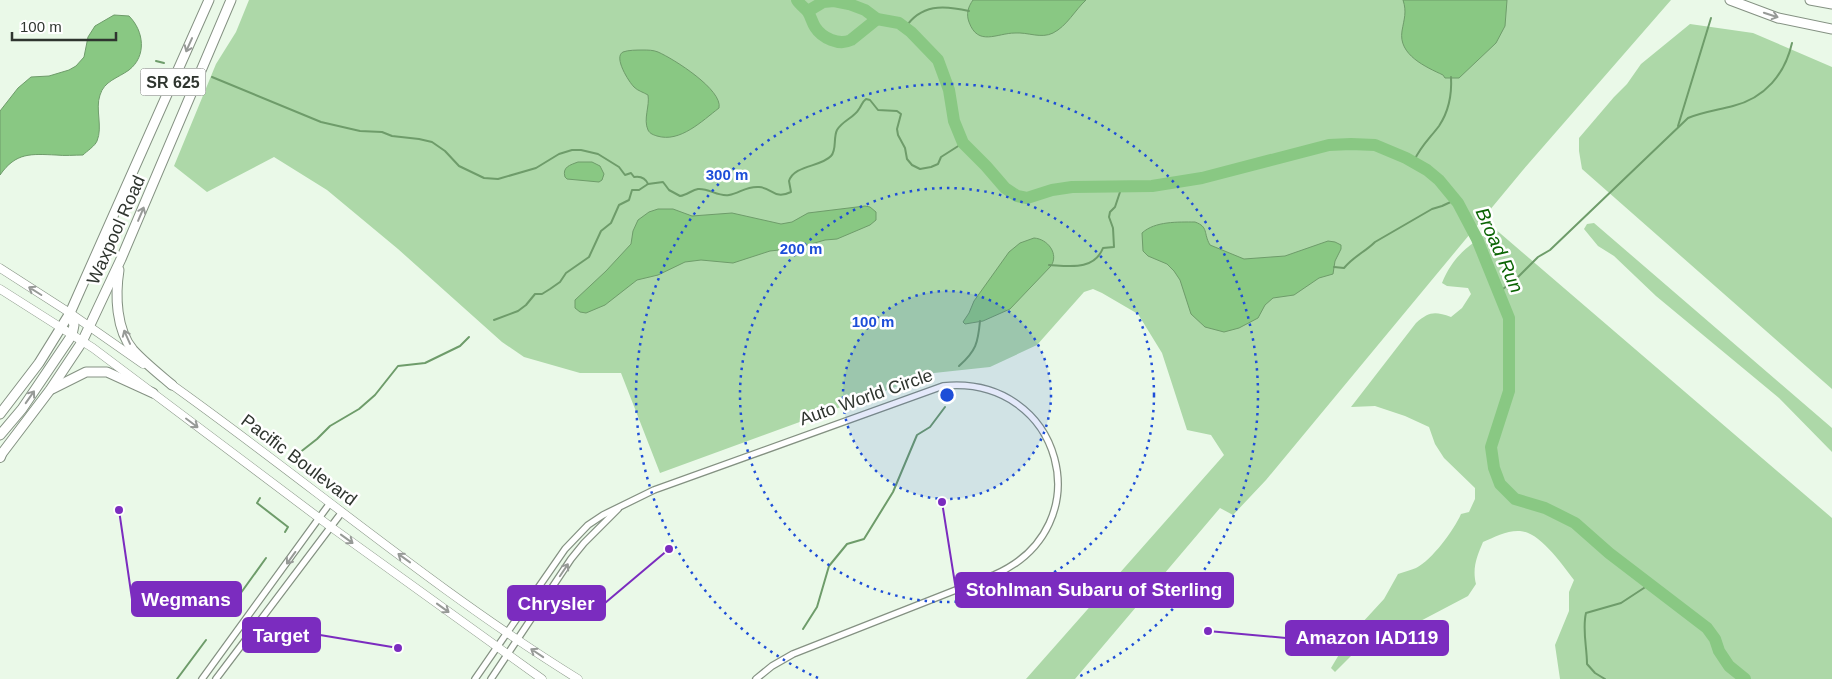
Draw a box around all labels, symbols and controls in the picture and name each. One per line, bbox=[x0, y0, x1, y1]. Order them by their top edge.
scale bar bbox=[12, 10, 116, 42]
one-way arrow bbox=[1762, 11, 1778, 20]
text: 100 m bbox=[20, 18, 62, 35]
one-way arrow bbox=[184, 37, 194, 52]
road number: SR 625 bbox=[140, 68, 206, 95]
text: 300 m bbox=[706, 166, 748, 183]
street label: Waxpool Road bbox=[83, 172, 149, 288]
water label: Broad Run bbox=[1471, 204, 1528, 296]
one-way arrow bbox=[136, 207, 146, 222]
text: 200 m bbox=[780, 240, 822, 257]
one-way arrow bbox=[28, 285, 42, 295]
text: 100 m bbox=[852, 313, 894, 330]
one-way arrow bbox=[121, 330, 131, 345]
street label: Auto World Circle bbox=[797, 365, 935, 429]
centre of rings bbox=[938, 386, 956, 404]
one-way arrow bbox=[25, 390, 35, 404]
street label: Pacific Boulevard bbox=[237, 410, 361, 510]
one-way arrow bbox=[185, 417, 198, 428]
one-way arrow bbox=[340, 534, 354, 544]
one-way arrow bbox=[286, 551, 297, 564]
one-way arrow bbox=[397, 553, 411, 563]
one-way arrow bbox=[559, 563, 569, 577]
callout: Stohlman Subaru of Sterling bbox=[956, 573, 1233, 607]
text: Stohlman Subaru of Sterling bbox=[966, 579, 1222, 600]
callout: Wegmans bbox=[132, 582, 241, 616]
callout: Chrysler bbox=[508, 586, 605, 620]
text: Wegmans bbox=[141, 589, 231, 610]
text: Chrysler bbox=[517, 593, 595, 614]
one-way arrow bbox=[436, 603, 450, 613]
callout: Target bbox=[243, 618, 320, 652]
callout: Amazon IAD119 bbox=[1286, 621, 1448, 655]
text: Target bbox=[253, 625, 310, 646]
text: Amazon IAD119 bbox=[1296, 627, 1438, 648]
one-way arrow bbox=[530, 648, 544, 658]

